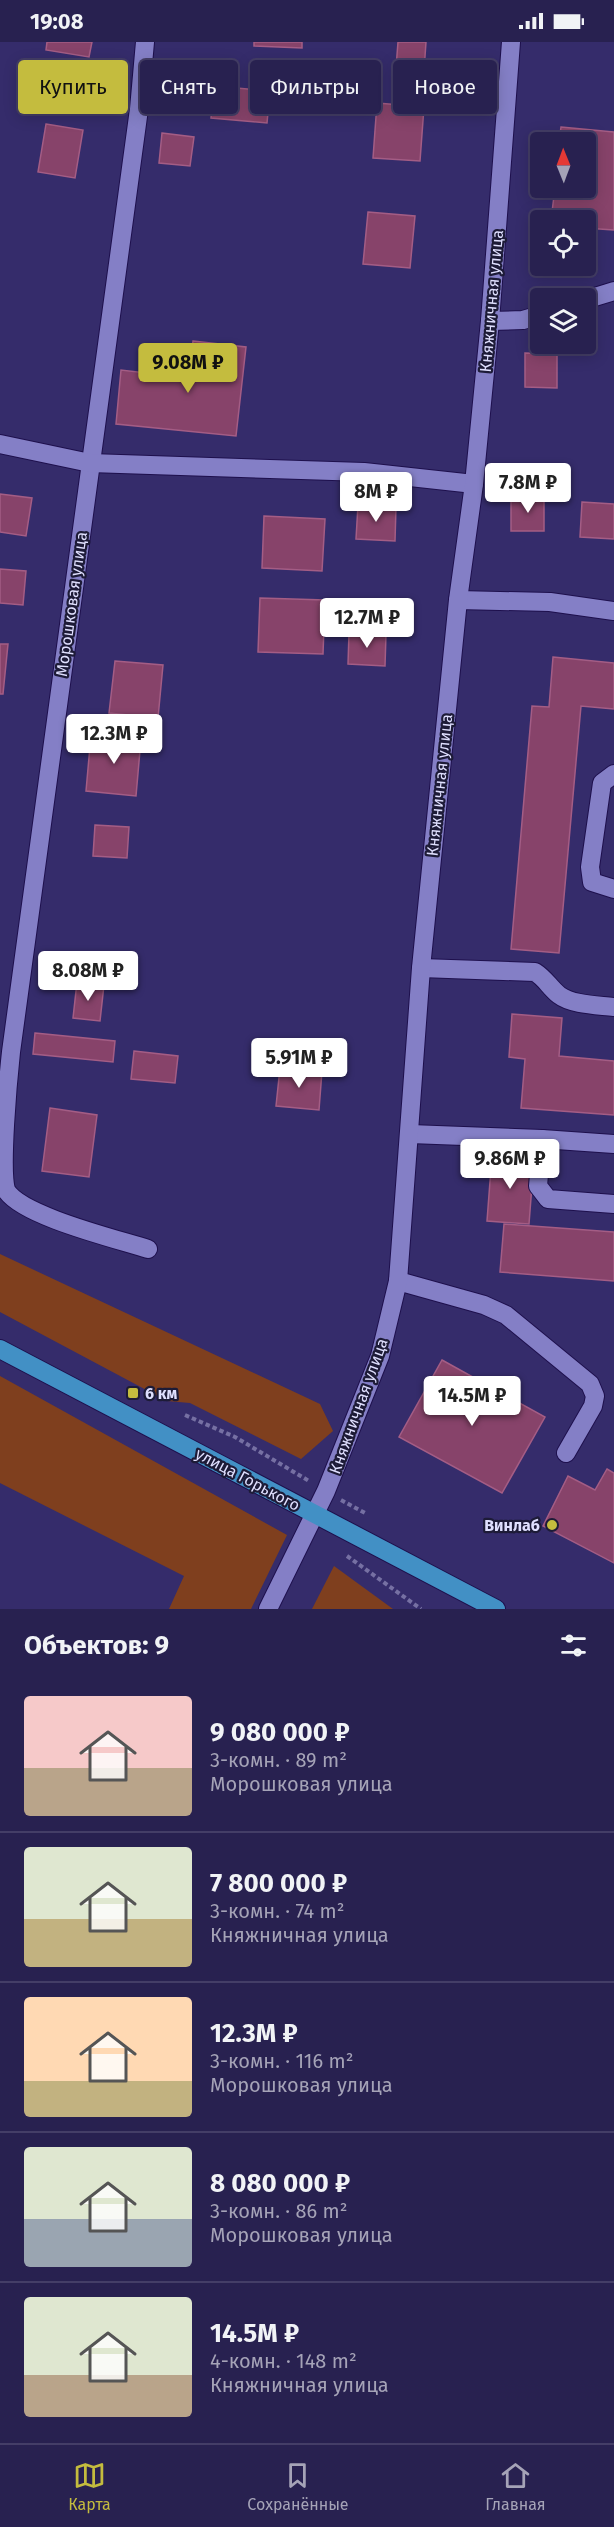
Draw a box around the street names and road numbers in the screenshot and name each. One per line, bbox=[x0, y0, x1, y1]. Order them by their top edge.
street label: Княжничная улица bbox=[476, 229, 507, 373]
street label: Морошковая улица bbox=[52, 530, 91, 678]
street label: Княжничная улица bbox=[423, 713, 456, 857]
street label: Княжничная улица bbox=[325, 1336, 392, 1477]
street label: улица Горького bbox=[192, 1444, 303, 1515]

